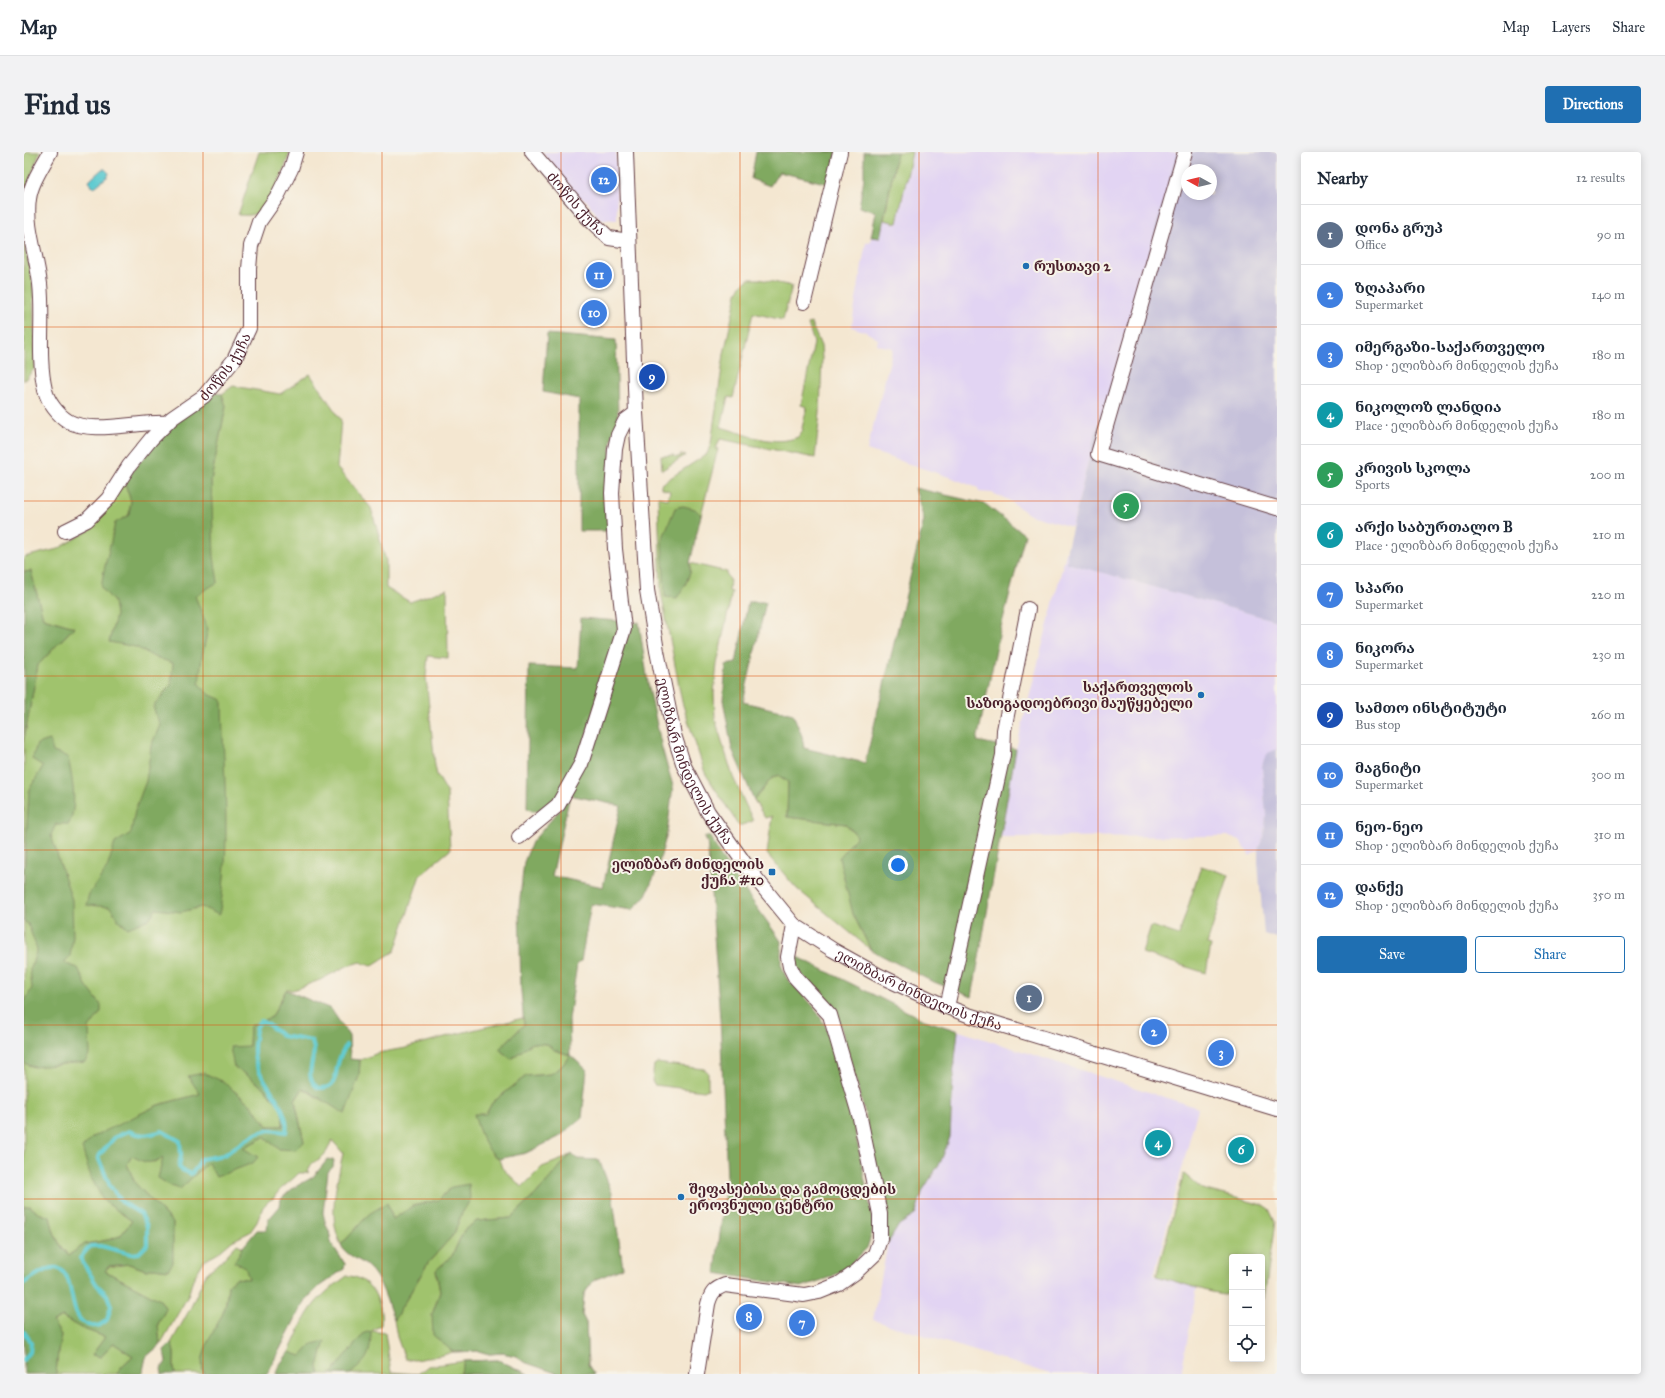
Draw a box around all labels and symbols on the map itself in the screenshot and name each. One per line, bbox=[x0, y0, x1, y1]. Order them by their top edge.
north arrow bbox=[1181, 164, 1217, 200]
pin: 12 bbox=[591, 165, 617, 195]
street label: ძოწის ქუჩა bbox=[544, 168, 609, 239]
place label: რუსთავი 2 bbox=[1034, 258, 1111, 275]
pin: 11 bbox=[586, 260, 612, 290]
marker: რუსთავი 2 bbox=[1021, 261, 1031, 271]
pin: 10 bbox=[581, 298, 607, 328]
street label: ძოწის ქუჩა bbox=[195, 330, 254, 404]
pin: 9 bbox=[639, 362, 665, 392]
pin: 5 bbox=[1113, 491, 1139, 521]
street label: ელიზბარ მინდელის ქუჩა bbox=[654, 676, 737, 848]
place label: საქართველოს საზოგადოებრივი მაუწყებელი bbox=[966, 679, 1193, 712]
marker: საქართველოს საზოგადოებრივი მაუწყებელი bbox=[1196, 690, 1206, 700]
your location bbox=[888, 855, 908, 875]
place label: ელიზბარ მინდელის ქუჩა #10 bbox=[612, 856, 764, 889]
marker: ელიზბარ მინდელის ქუჩა #10 bbox=[767, 867, 777, 877]
street label: ელიზბარ მინდელის ქუჩა bbox=[833, 945, 1004, 1033]
pin: 1 bbox=[1016, 983, 1042, 1013]
pin: 2 bbox=[1141, 1017, 1167, 1047]
pin: 3 bbox=[1208, 1038, 1234, 1068]
pin: 4 bbox=[1145, 1128, 1171, 1158]
pin: 6 bbox=[1228, 1135, 1254, 1165]
place label: შეფასებისა და გამოცდების ეროვნული ცენტრი bbox=[688, 1181, 896, 1214]
marker: შეფასებისა და გამოცდების ეროვნული ცენტრი bbox=[676, 1192, 686, 1202]
pin: 8 bbox=[736, 1302, 762, 1332]
pin: 7 bbox=[789, 1308, 815, 1338]

